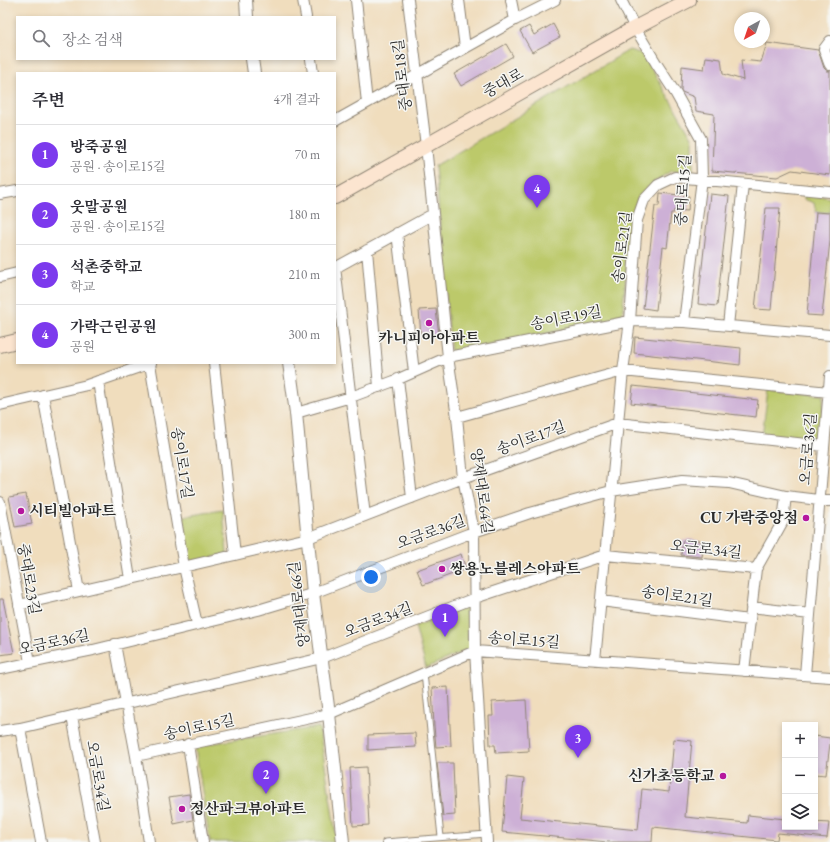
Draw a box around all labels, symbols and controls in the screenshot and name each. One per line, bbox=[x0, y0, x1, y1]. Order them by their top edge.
north arrow bbox=[734, 12, 770, 48]
search box bbox=[16, 16, 336, 60]
icon: search bbox=[30, 27, 52, 49]
text: 장소 검색 bbox=[62, 30, 123, 49]
street label: 중대로18길 bbox=[388, 38, 415, 112]
street label: 중대로 bbox=[479, 63, 527, 101]
text: 주변 bbox=[32, 89, 65, 111]
text: 4개 결과 bbox=[273, 91, 320, 108]
text: 방죽공원 bbox=[70, 137, 128, 156]
text: 1 bbox=[42, 146, 48, 163]
text: 70 m bbox=[295, 146, 320, 163]
street label: 중대로15길 bbox=[671, 153, 695, 227]
text: 공원 · 송이로15길 bbox=[70, 158, 166, 175]
pin: 4 bbox=[524, 175, 550, 208]
text: 웃말공원 bbox=[70, 197, 128, 216]
text: 2 bbox=[42, 206, 48, 223]
text: 180 m bbox=[289, 206, 320, 223]
street label: 송이로21길 bbox=[608, 210, 635, 284]
text: 공원 · 송이로15길 bbox=[70, 218, 166, 235]
text: 석촌중학교 bbox=[70, 257, 142, 276]
text: 3 bbox=[42, 266, 48, 283]
text: 210 m bbox=[289, 266, 320, 283]
text: 학교 bbox=[70, 278, 95, 295]
street label: 송이로19길 bbox=[529, 301, 603, 334]
text: 가락근린공원 bbox=[70, 317, 157, 336]
marker: 카니피아아파트 bbox=[424, 318, 434, 328]
text: 4 bbox=[42, 326, 48, 343]
text: 300 m bbox=[289, 326, 320, 343]
place label: 카니피아아파트 bbox=[378, 328, 480, 347]
text: 공원 bbox=[70, 338, 95, 355]
street label: 오금로36길 bbox=[795, 412, 820, 486]
street label: 송이로17길 bbox=[494, 416, 568, 459]
street label: 송이로17길 bbox=[167, 426, 198, 500]
street label: 양재대로64길 bbox=[467, 447, 498, 535]
place label: 시티빌아파트 bbox=[29, 501, 116, 520]
marker: 시티빌아파트 bbox=[16, 506, 26, 516]
place label: CU 가락중앙점 bbox=[700, 508, 798, 527]
street label: 오금로36길 bbox=[394, 510, 468, 553]
marker: CU 가락중앙점 bbox=[801, 513, 811, 523]
street label: 오금로34길 bbox=[669, 535, 743, 562]
street label: 중대로23길 bbox=[14, 542, 45, 616]
place label: 쌍용노블레스아파트 bbox=[450, 559, 581, 578]
street label: 양재대로66길 bbox=[284, 560, 313, 648]
marker: 쌍용노블레스아파트 bbox=[437, 564, 447, 574]
your location bbox=[361, 567, 381, 587]
street label: 송이로21길 bbox=[640, 581, 714, 610]
street label: 오금로34길 bbox=[341, 598, 415, 641]
pin: 1 bbox=[432, 604, 458, 637]
street label: 오금로36길 bbox=[17, 625, 91, 658]
street label: 송이로15길 bbox=[487, 628, 561, 652]
street label: 송이로15길 bbox=[162, 710, 236, 743]
map controls bbox=[782, 722, 818, 830]
button: + bbox=[782, 722, 818, 758]
pin: 3 bbox=[565, 725, 591, 758]
street label: 오금로34길 bbox=[83, 739, 114, 813]
button: − bbox=[782, 758, 818, 794]
pin: 2 bbox=[253, 761, 279, 794]
place label: 신가초등학교 bbox=[628, 766, 715, 785]
marker: 신가초등학교 bbox=[718, 771, 728, 781]
button: layers bbox=[782, 794, 818, 830]
place label: 정산파크뷰아파트 bbox=[190, 799, 306, 818]
marker: 정산파크뷰아파트 bbox=[177, 804, 187, 814]

